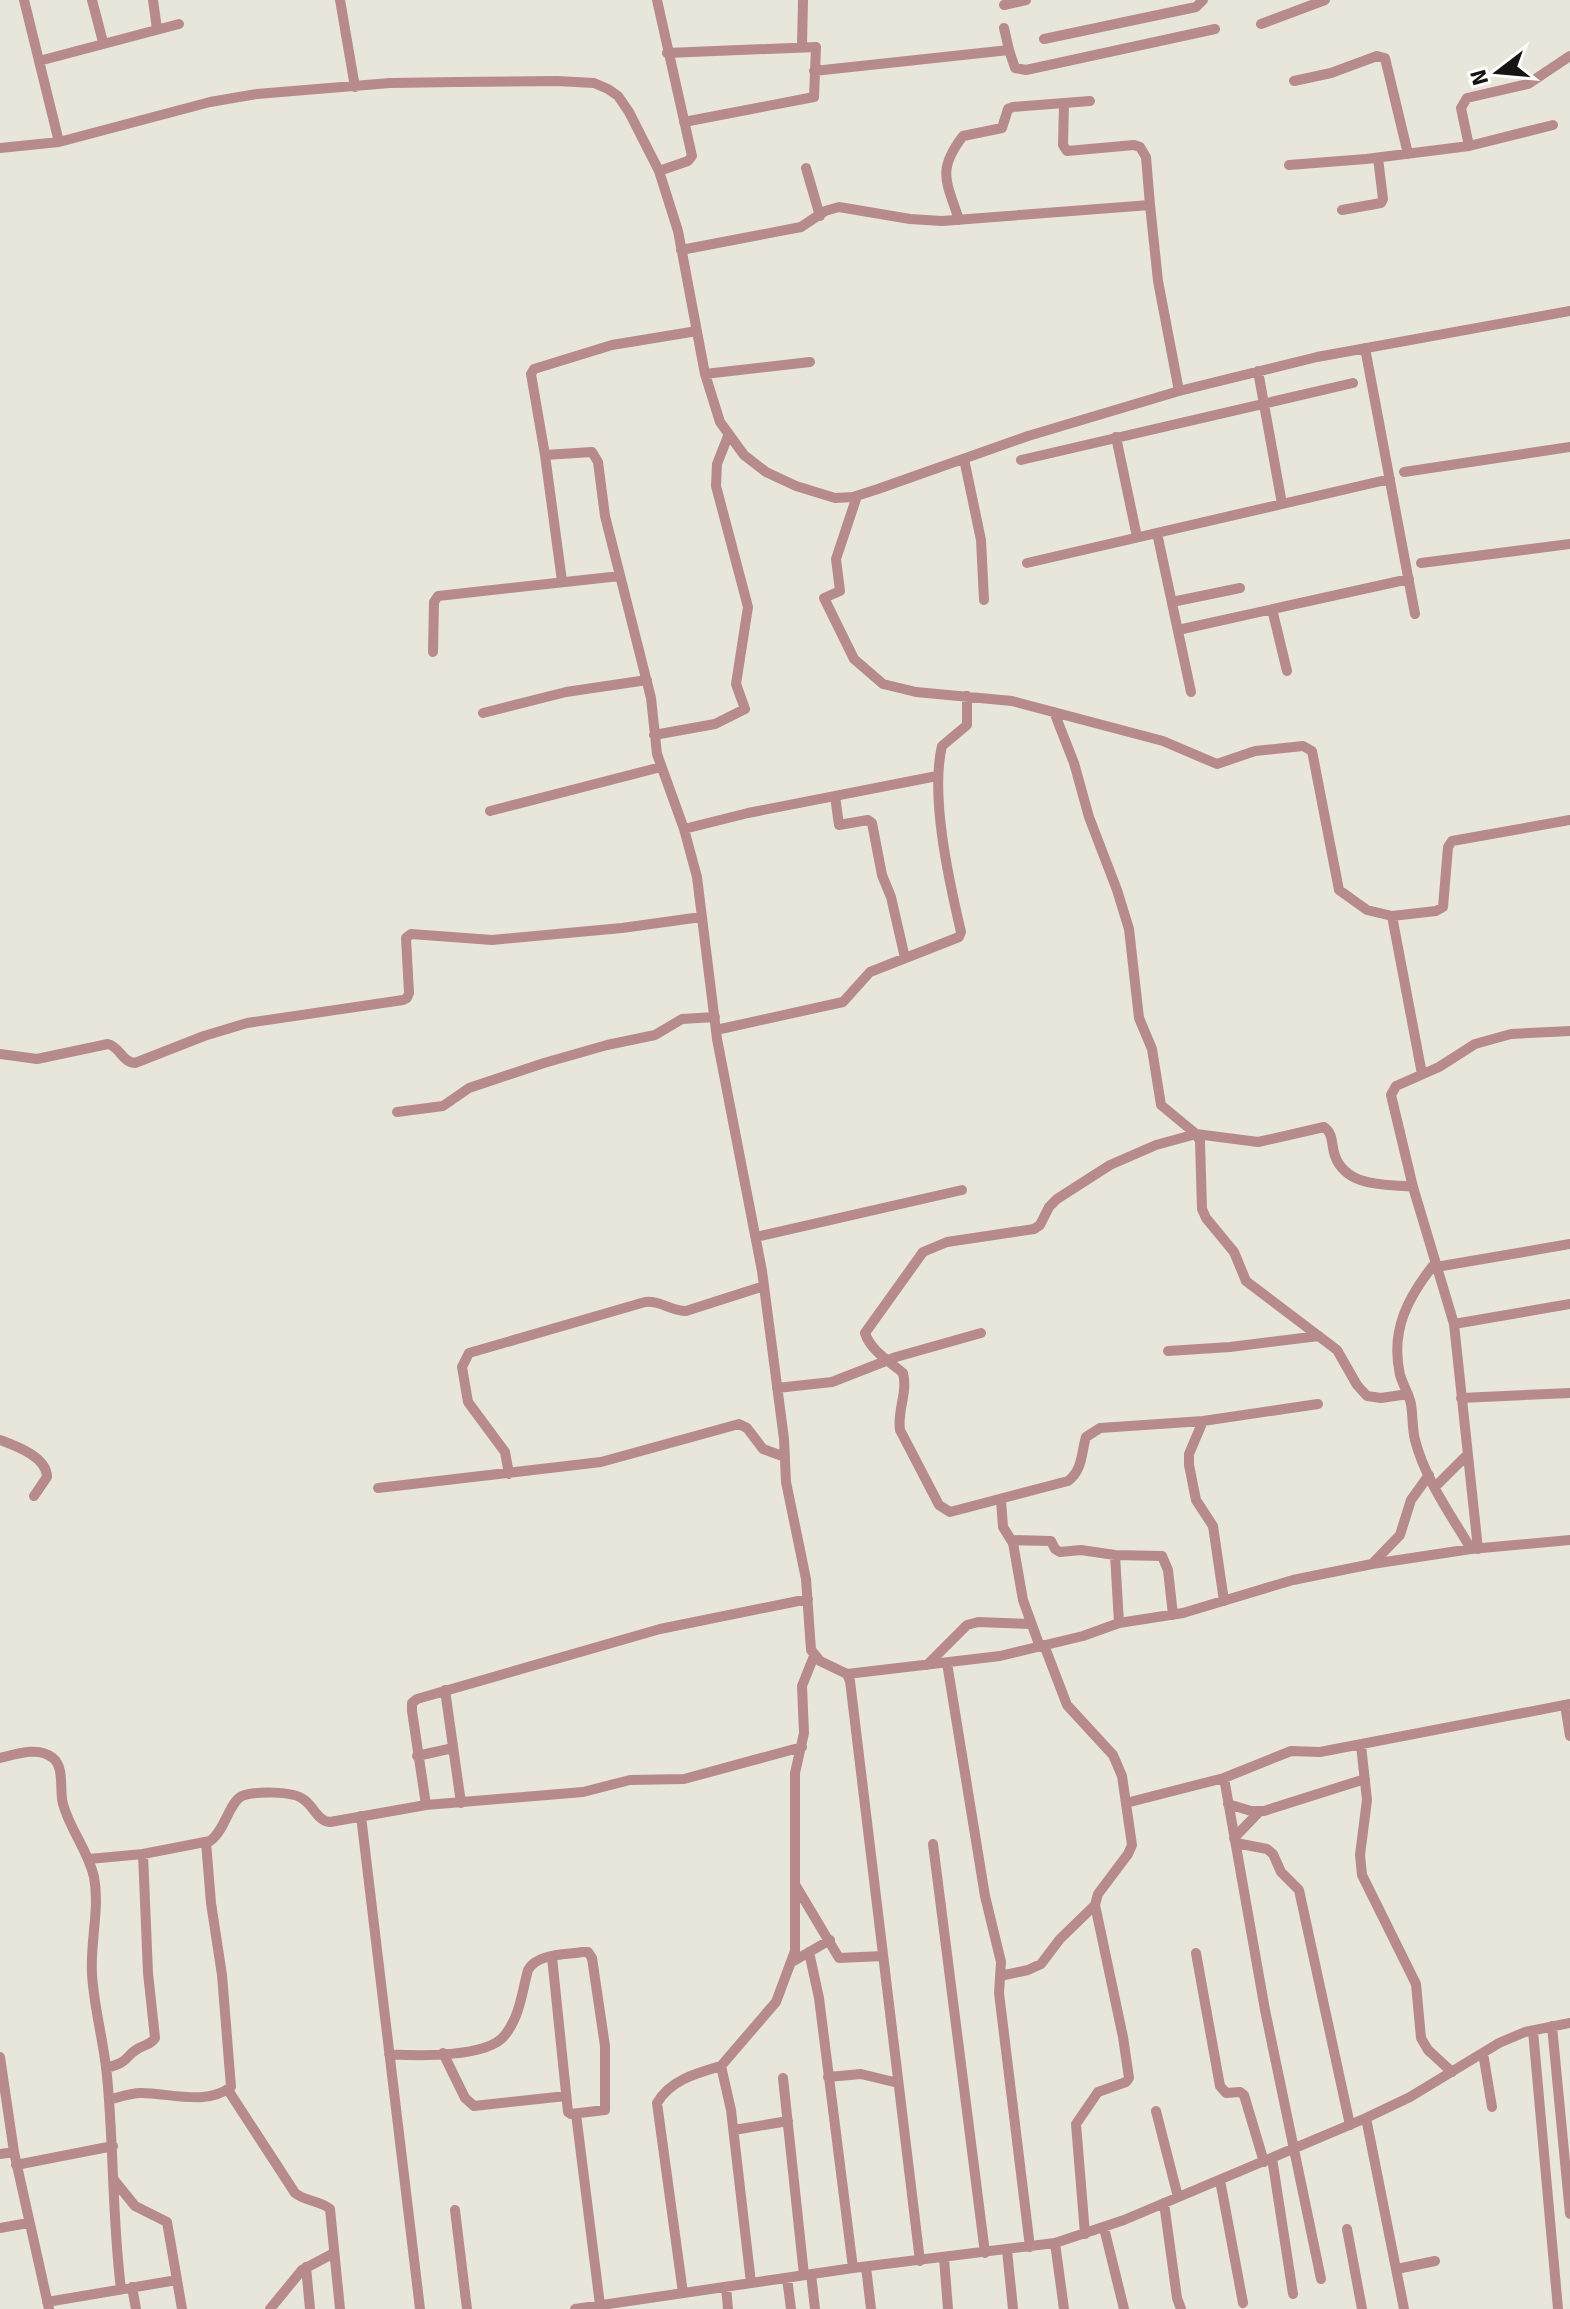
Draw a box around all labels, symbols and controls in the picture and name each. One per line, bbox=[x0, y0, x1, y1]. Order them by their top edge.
north arrow bbox=[1458, 32, 1538, 112]
text: N bbox=[1464, 66, 1494, 88]

